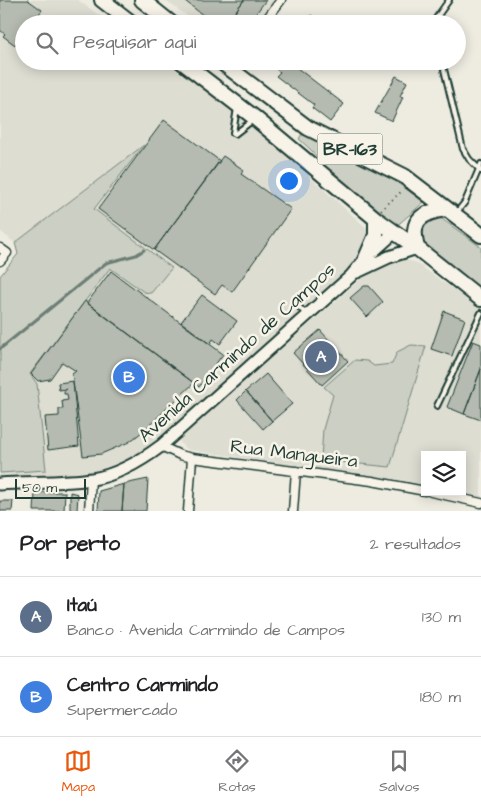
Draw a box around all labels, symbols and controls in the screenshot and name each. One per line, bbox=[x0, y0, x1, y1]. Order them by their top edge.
search box bbox=[15, 15, 466, 70]
icon: search bbox=[33, 29, 61, 57]
text: Pesquisar aqui bbox=[73, 29, 196, 56]
road number: BR-163 bbox=[318, 134, 382, 164]
your location bbox=[276, 168, 302, 194]
street label: Avenida Carmindo de Campos bbox=[134, 259, 340, 447]
pin: A bbox=[305, 338, 337, 376]
pin: B bbox=[113, 358, 145, 396]
street label: Rua Mangueira bbox=[229, 433, 360, 476]
map controls bbox=[421, 451, 466, 496]
button: layers bbox=[421, 451, 466, 496]
scale bar bbox=[15, 476, 86, 499]
text: 50 m bbox=[22, 478, 57, 498]
text: Por perto bbox=[20, 529, 120, 558]
text: 2 resultados bbox=[369, 533, 461, 555]
text: Itaú bbox=[67, 592, 97, 619]
text: A bbox=[31, 606, 41, 628]
text: 130 m bbox=[422, 606, 461, 628]
text: Banco · Avenida Carmindo de Campos bbox=[67, 619, 345, 641]
text: Centro Carmindo bbox=[67, 672, 218, 699]
text: B bbox=[30, 686, 42, 708]
text: 180 m bbox=[420, 686, 461, 708]
text: Supermercado bbox=[67, 699, 177, 721]
tab: Mapa bbox=[62, 747, 95, 797]
tab: Rotas bbox=[218, 747, 256, 797]
tab: Salvos bbox=[379, 747, 419, 797]

